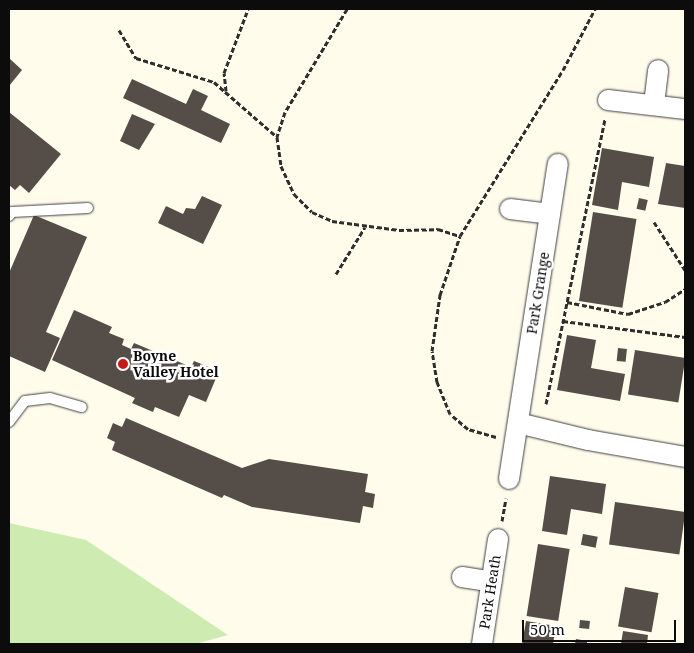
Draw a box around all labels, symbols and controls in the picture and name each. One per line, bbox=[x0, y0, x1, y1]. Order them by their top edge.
street label: Park Grange bbox=[523, 251, 553, 335]
place label: Boyne Valley Hotel bbox=[133, 348, 219, 381]
marker: Boyne Valley Hotel bbox=[117, 358, 129, 370]
street label: Park Heath bbox=[476, 554, 504, 630]
scale bar bbox=[524, 610, 678, 642]
text: 50 m bbox=[530, 619, 565, 639]

